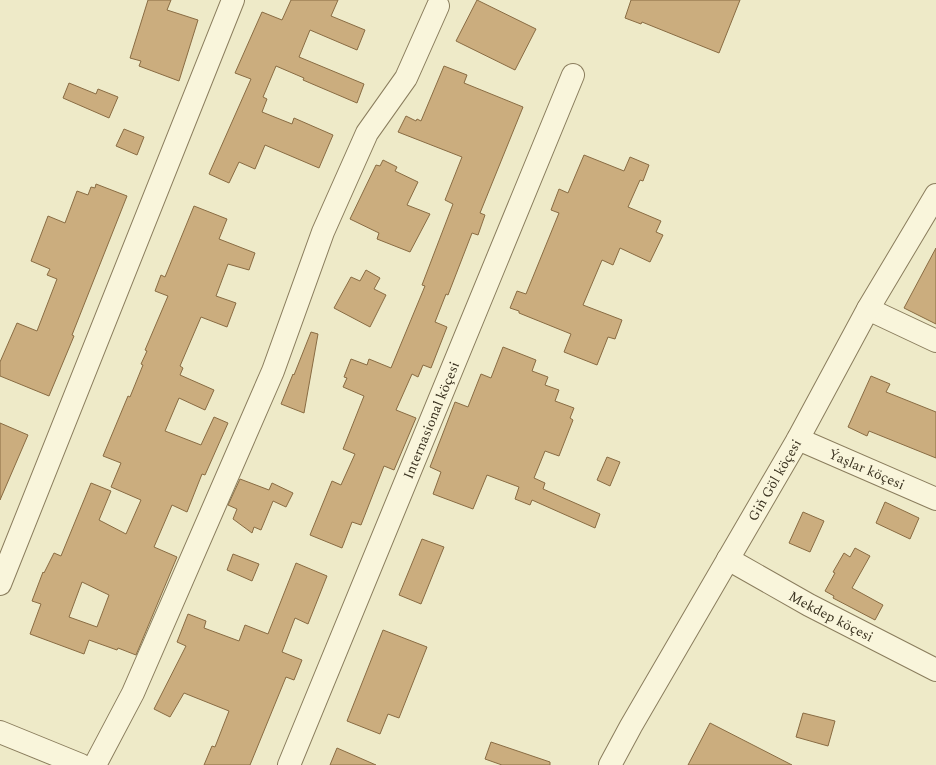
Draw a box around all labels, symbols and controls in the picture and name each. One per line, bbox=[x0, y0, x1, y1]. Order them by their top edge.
street label: Internasional köçesi bbox=[398, 358, 465, 482]
street label: Giň Göl köçesi bbox=[742, 435, 807, 525]
street label: Ýaşlar köçesi bbox=[825, 444, 908, 495]
street label: Mekdep köçesi bbox=[785, 586, 877, 647]

